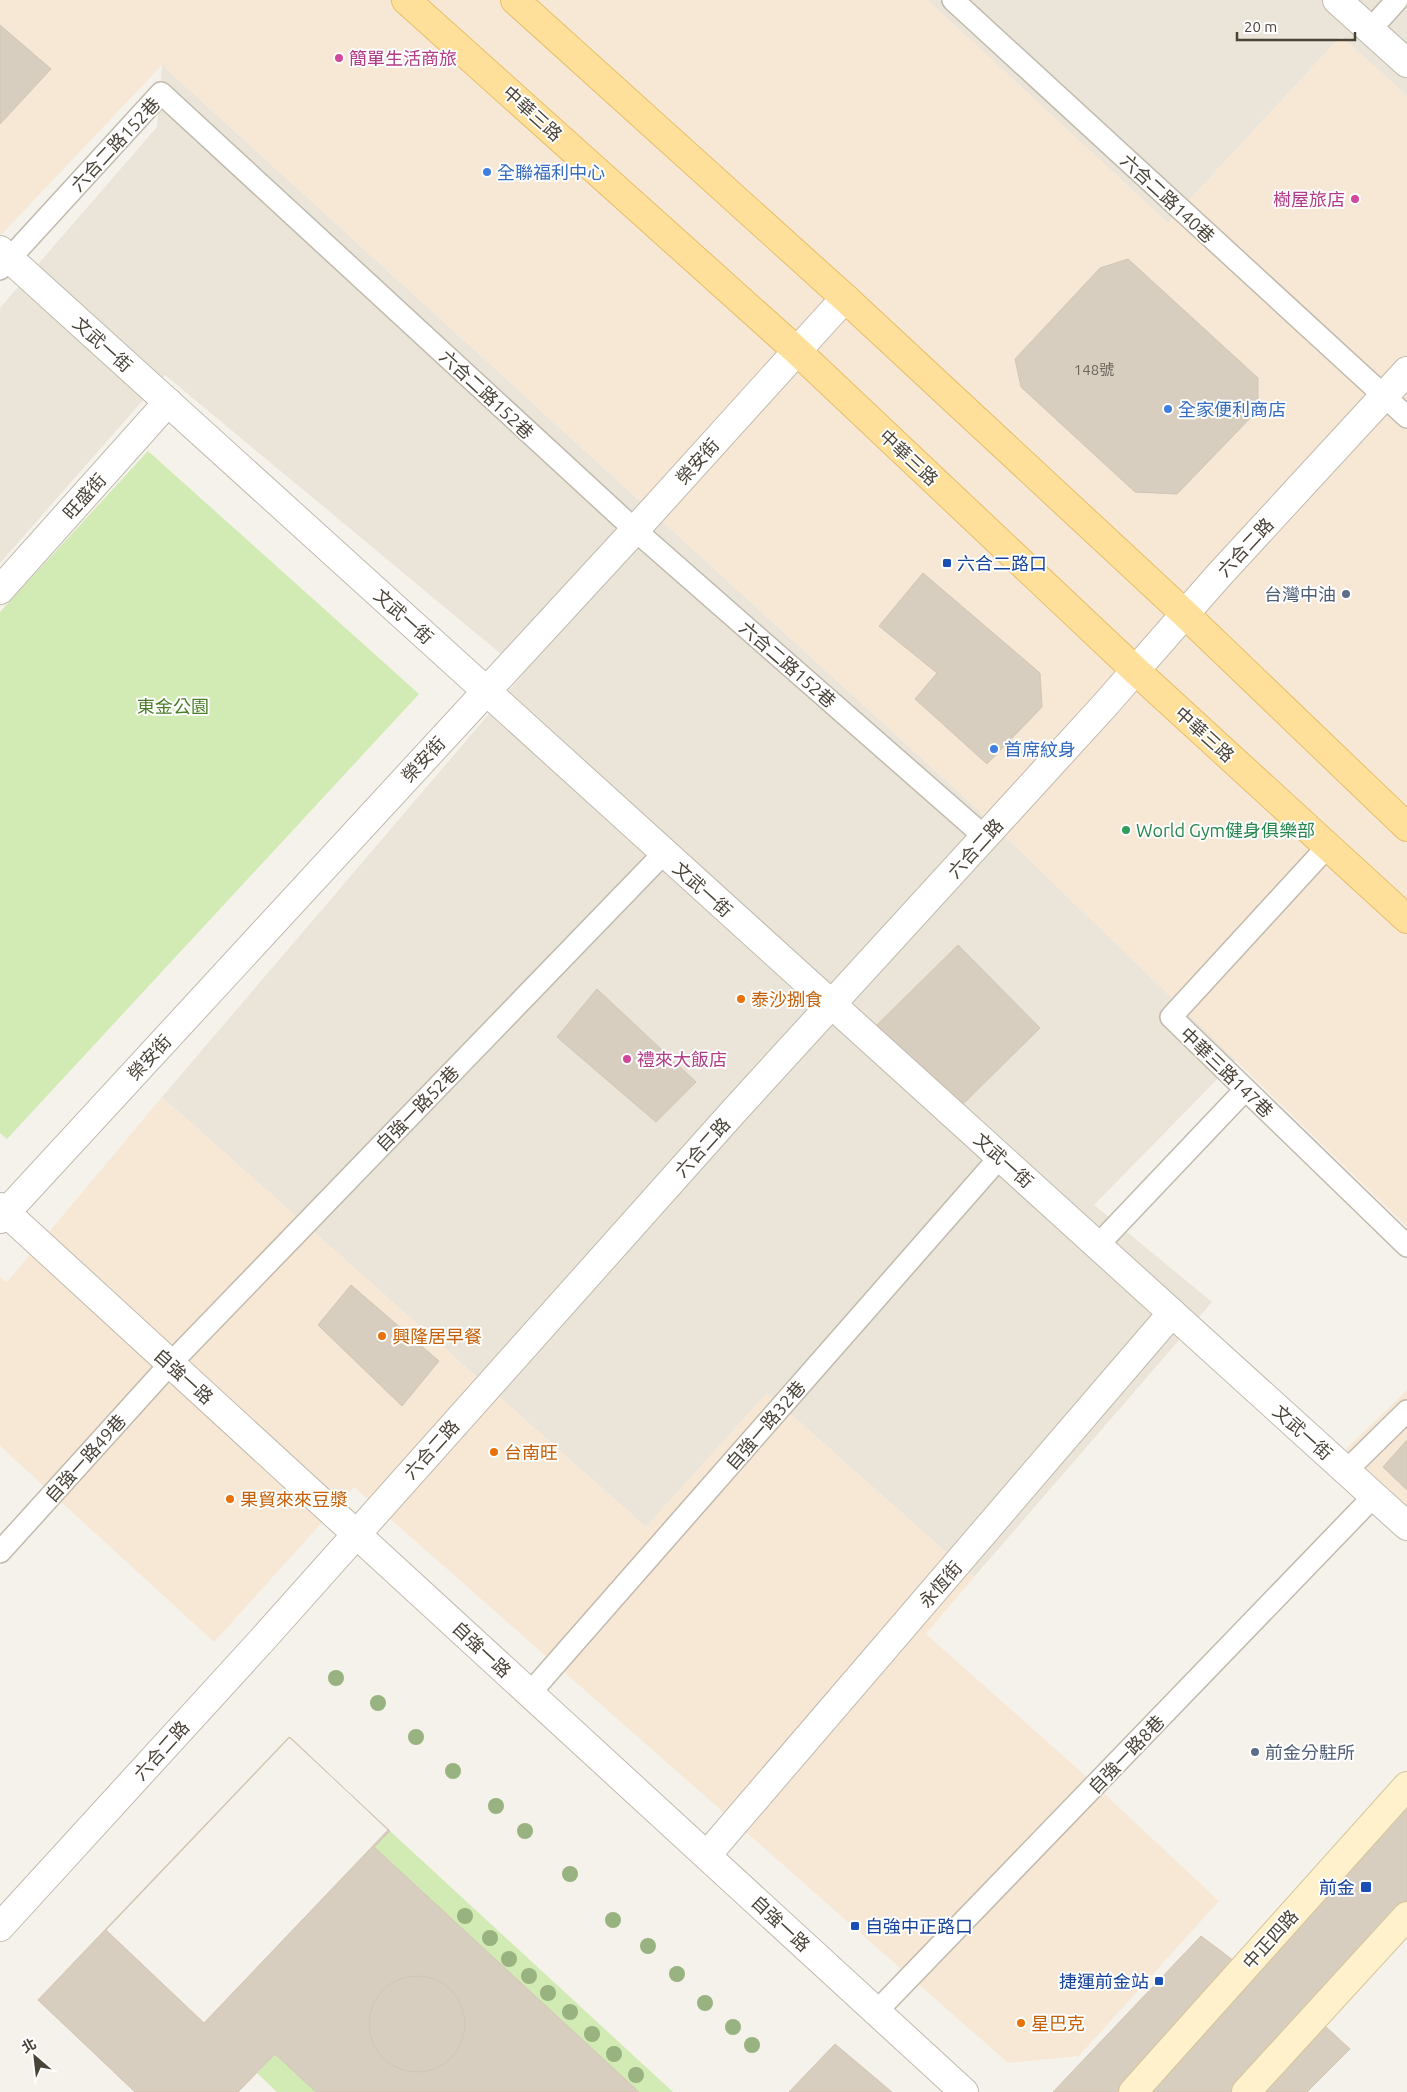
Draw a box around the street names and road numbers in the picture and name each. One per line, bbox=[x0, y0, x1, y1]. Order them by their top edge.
street label: 中華三路 bbox=[500, 81, 566, 145]
street label: 六合二路152巷 bbox=[67, 93, 163, 195]
street label: 六合二路140巷 bbox=[1117, 150, 1219, 246]
street label: 文武一街 bbox=[70, 312, 136, 376]
street label: 六合二路152巷 bbox=[436, 346, 538, 442]
street label: 中華三路 bbox=[876, 425, 942, 489]
street label: 榮安街 bbox=[672, 434, 722, 488]
street label: 旺盛街 bbox=[59, 469, 109, 523]
street label: 六合二路 bbox=[1213, 514, 1277, 580]
street label: 文武一街 bbox=[371, 584, 437, 648]
street label: 六合二路152巷 bbox=[736, 617, 840, 711]
street label: 中華三路 bbox=[1172, 702, 1238, 766]
street label: 榮安街 bbox=[397, 732, 449, 786]
street label: 六合二路 bbox=[943, 815, 1007, 881]
street label: 文武一街 bbox=[670, 857, 736, 921]
street label: 中華三路147巷 bbox=[1177, 1023, 1277, 1121]
street label: 榮安街 bbox=[123, 1030, 175, 1084]
street label: 自強一路52巷 bbox=[371, 1061, 463, 1155]
street label: 六合二路 bbox=[670, 1114, 734, 1180]
street label: 文武一街 bbox=[971, 1128, 1037, 1192]
street label: 自強一路 bbox=[151, 1344, 217, 1408]
street label: 自強一路32巷 bbox=[721, 1377, 809, 1473]
street label: 文武一街 bbox=[1270, 1400, 1336, 1464]
street label: 自強一路49巷 bbox=[41, 1410, 129, 1506]
street label: 六合二路 bbox=[399, 1416, 463, 1482]
street label: 永恆街 bbox=[915, 1557, 965, 1611]
street label: 自強一路 bbox=[449, 1617, 515, 1681]
street label: 自強一路8巷 bbox=[1084, 1711, 1168, 1797]
street label: 六合二路 bbox=[129, 1717, 193, 1783]
street label: 自強一路 bbox=[748, 1891, 814, 1955]
street label: 中正四路 bbox=[1238, 1906, 1302, 1972]

